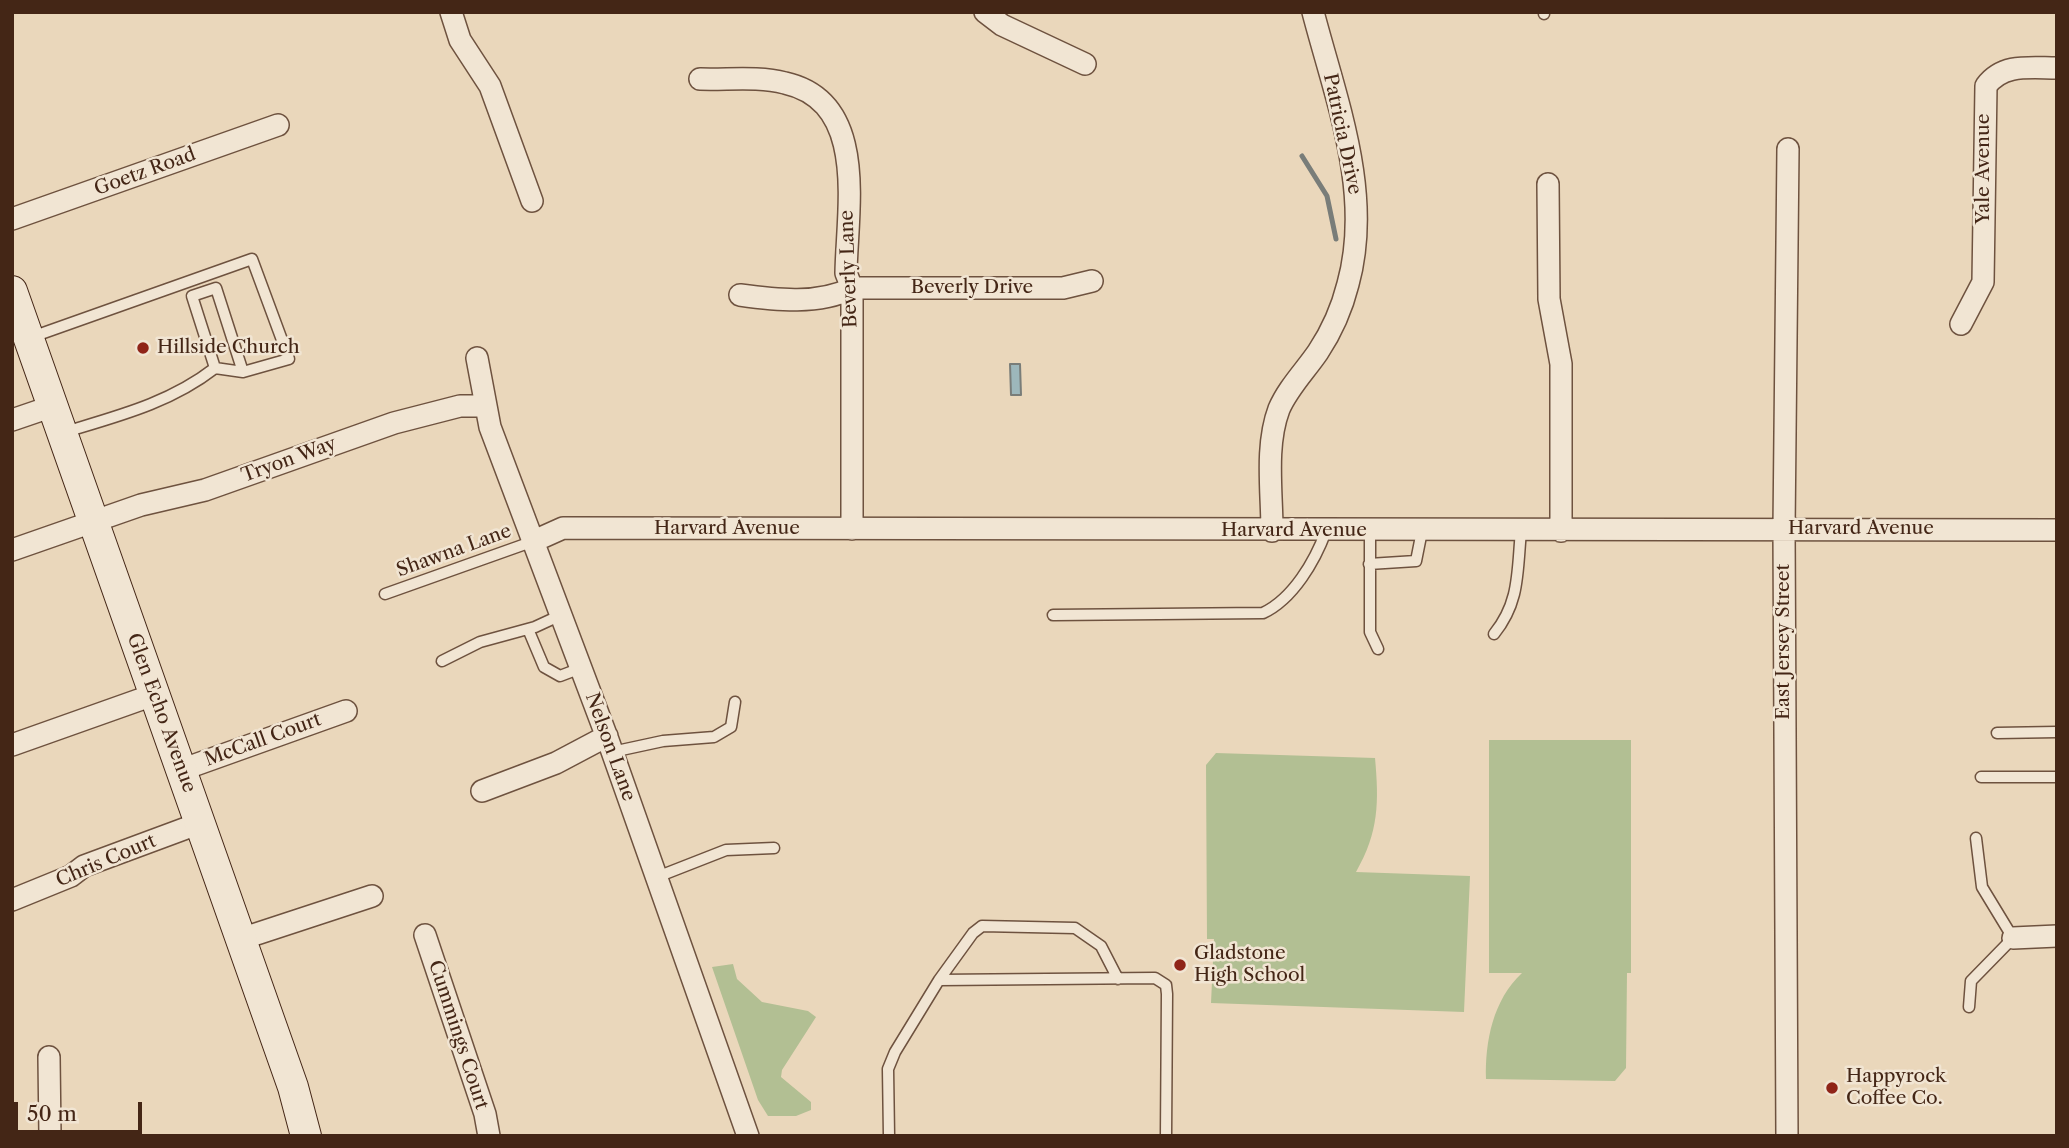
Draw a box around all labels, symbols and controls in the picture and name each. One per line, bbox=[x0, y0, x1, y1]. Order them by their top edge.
street label: Patricia Drive bbox=[1318, 71, 1366, 197]
street label: Yale Avenue bbox=[1973, 114, 1995, 224]
street label: Goetz Road bbox=[91, 143, 199, 201]
street label: Beverly Lane bbox=[836, 210, 862, 328]
street label: Beverly Drive bbox=[911, 277, 1033, 299]
place label: Hillside Church bbox=[157, 337, 300, 359]
marker: Hillside Church bbox=[135, 340, 151, 356]
street label: Tryon Way bbox=[239, 432, 339, 488]
street label: Harvard Avenue bbox=[654, 518, 800, 540]
street label: Harvard Avenue bbox=[1788, 518, 1934, 540]
street label: Shawna Lane bbox=[393, 520, 515, 582]
street label: Harvard Avenue bbox=[1221, 520, 1367, 542]
street label: East Jersey Street bbox=[1773, 564, 1795, 720]
street label: Glen Echo Avenue bbox=[122, 630, 200, 796]
street label: Nelson Lane bbox=[580, 690, 640, 804]
street label: McCall Court bbox=[202, 708, 324, 772]
street label: Chris Court bbox=[53, 830, 159, 892]
place label: Gladstone High School bbox=[1194, 943, 1305, 987]
marker: Gladstone High School bbox=[1172, 957, 1188, 973]
street label: Cummings Court bbox=[423, 958, 493, 1112]
place label: Happyrock Coffee Co. bbox=[1846, 1066, 1946, 1110]
marker: Happyrock Coffee Co. bbox=[1824, 1080, 1840, 1096]
scale bar bbox=[18, 1088, 145, 1132]
text: 50 m bbox=[27, 1101, 77, 1126]

